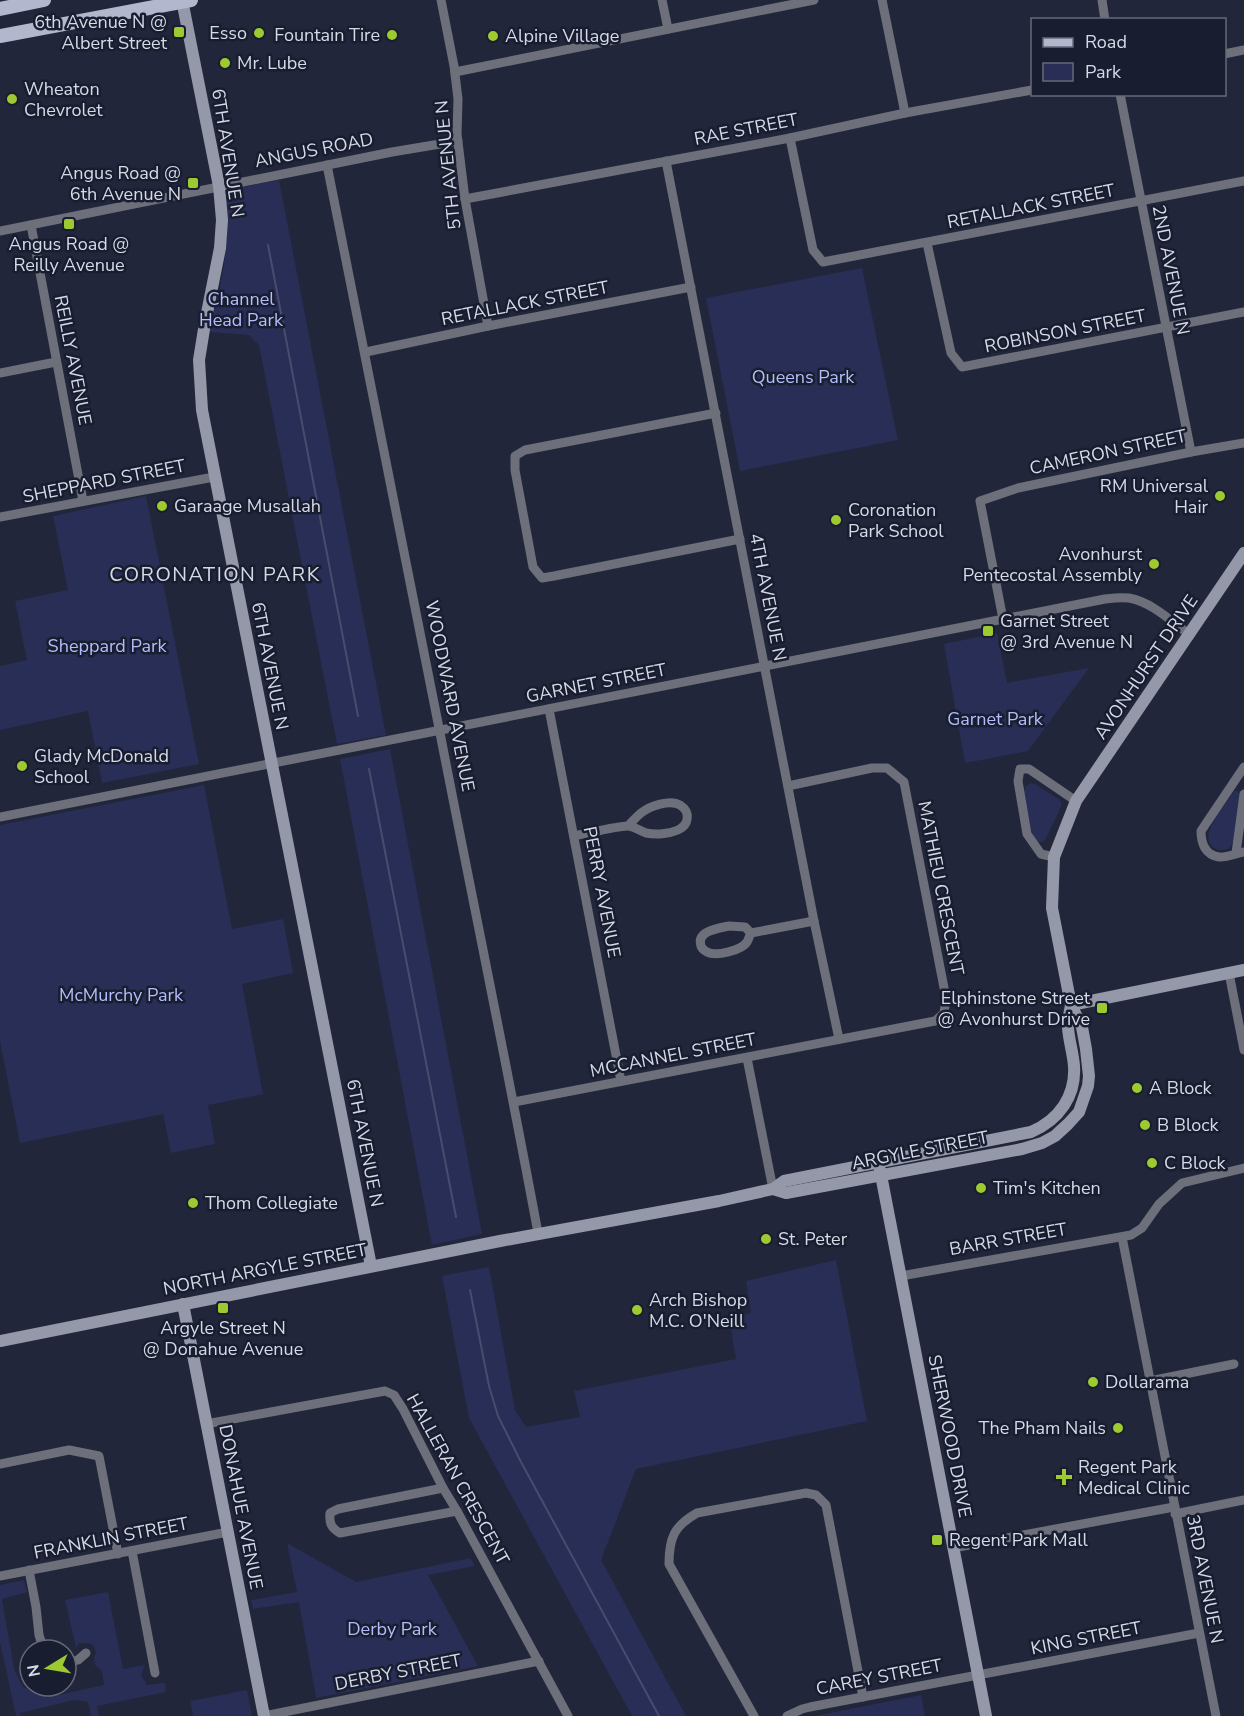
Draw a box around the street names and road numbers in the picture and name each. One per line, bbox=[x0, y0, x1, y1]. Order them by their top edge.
street label: 6TH AVENUE N bbox=[206, 87, 250, 219]
street label: 5TH AVENUE N bbox=[429, 99, 467, 231]
street label: RAE STREET bbox=[692, 107, 800, 151]
street label: ANGUS ROAD bbox=[253, 127, 375, 173]
street label: RETALLACK STREET bbox=[945, 178, 1117, 234]
street label: 2ND AVENUE N bbox=[1147, 203, 1195, 337]
street label: RETALLACK STREET bbox=[439, 275, 611, 331]
street label: REILLY AVENUE bbox=[49, 293, 97, 427]
street label: ROBINSON STREET bbox=[982, 304, 1148, 358]
street label: CAMERON STREET bbox=[1027, 424, 1189, 480]
street label: SHEPPARD STREET bbox=[21, 453, 188, 509]
street label: 4TH AVENUE N bbox=[744, 531, 792, 663]
street label: AVONHURST DRIVE bbox=[1089, 590, 1203, 744]
street label: WOODWARD AVENUE bbox=[420, 598, 480, 794]
street label: 6TH AVENUE N bbox=[246, 600, 294, 732]
street label: GARNET STREET bbox=[524, 658, 668, 708]
street label: MATHIEU CRESCENT bbox=[912, 799, 970, 977]
street label: PERRY AVENUE bbox=[578, 824, 626, 960]
street label: MCCANNEL STREET bbox=[588, 1027, 758, 1083]
street label: 6TH AVENUE N bbox=[341, 1077, 389, 1209]
street label: ARGYLE STREET bbox=[849, 1125, 991, 1175]
street label: BARR STREET bbox=[947, 1217, 1069, 1261]
street label: NORTH ARGYLE STREET bbox=[161, 1237, 369, 1301]
street label: SHERWOOD DRIVE bbox=[922, 1353, 978, 1519]
street label: HALLERAN CRESCENT bbox=[401, 1389, 515, 1569]
street label: DONAHUE AVENUE bbox=[213, 1423, 269, 1591]
street label: FRANKLIN STREET bbox=[32, 1511, 190, 1565]
street label: 3RD AVENUE N bbox=[1181, 1513, 1229, 1645]
street label: KING STREET bbox=[1029, 1615, 1143, 1660]
street label: DERBY STREET bbox=[333, 1648, 463, 1696]
street label: CAREY STREET bbox=[814, 1653, 944, 1701]

